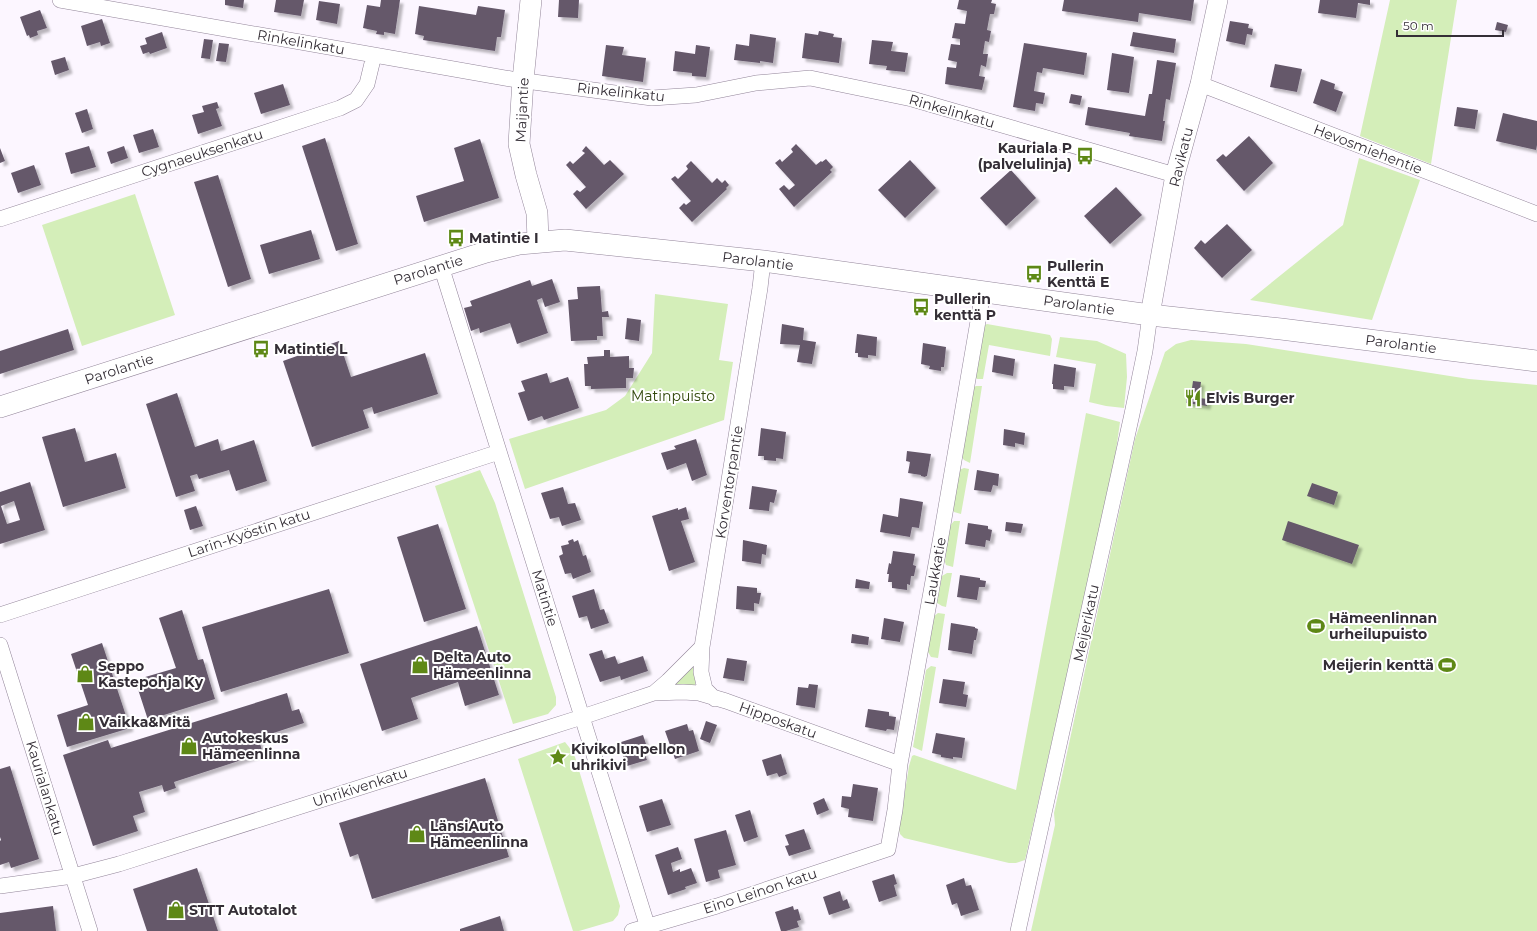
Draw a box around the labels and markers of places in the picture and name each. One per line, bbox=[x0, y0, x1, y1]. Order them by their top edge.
place label: Kauriala P (palvelulinja) bbox=[978, 139, 1072, 173]
bus stop icon: Kauriala P (palvelulinja) bbox=[1075, 146, 1095, 166]
bus stop icon: Matintie I bbox=[446, 228, 466, 248]
place label: Matintie I bbox=[469, 229, 539, 247]
place label: Pullerin Kenttä E bbox=[1047, 257, 1109, 291]
bus stop icon: Pullerin Kenttä E bbox=[1024, 264, 1044, 284]
place label: Pullerin kenttä P bbox=[934, 290, 996, 324]
bus stop icon: Pullerin kenttä P bbox=[911, 297, 931, 317]
bus stop icon: Matintie L bbox=[251, 339, 271, 359]
place label: Matintie L bbox=[274, 340, 348, 358]
restaurant icon: Elvis Burger bbox=[1183, 388, 1203, 408]
place label: Elvis Burger bbox=[1206, 389, 1295, 407]
place label: Hämeenlinnan urheilupuisto bbox=[1329, 609, 1437, 643]
sports icon: Hämeenlinnan urheilupuisto bbox=[1306, 616, 1326, 636]
place label: Delta Auto Hämeenlinna bbox=[433, 648, 531, 682]
shop icon: Delta Auto Hämeenlinna bbox=[410, 655, 430, 675]
sports icon: Meijerin kenttä bbox=[1437, 655, 1457, 675]
place label: Meijerin kenttä bbox=[1323, 656, 1434, 674]
place label: Seppo Kastepohja Ky bbox=[98, 657, 204, 691]
shop icon: Seppo Kastepohja Ky bbox=[75, 664, 95, 684]
shop icon: Vaikka&Mitä bbox=[76, 712, 96, 732]
place label: Vaikka&Mitä bbox=[98, 713, 191, 731]
place label: Autokeskus Hämeenlinna bbox=[201, 729, 300, 763]
shop icon: Autokeskus Hämeenlinna bbox=[179, 736, 199, 756]
place label: Kivikolunpellon uhrikivi bbox=[571, 740, 685, 774]
place icon: Kivikolunpellon uhrikivi bbox=[548, 747, 568, 767]
place label: LänsiAuto Hämeenlinna bbox=[430, 817, 528, 851]
shop icon: LänsiAuto Hämeenlinna bbox=[407, 824, 427, 844]
shop icon: STTT Autotalot bbox=[166, 900, 186, 920]
place label: STTT Autotalot bbox=[189, 901, 297, 919]

